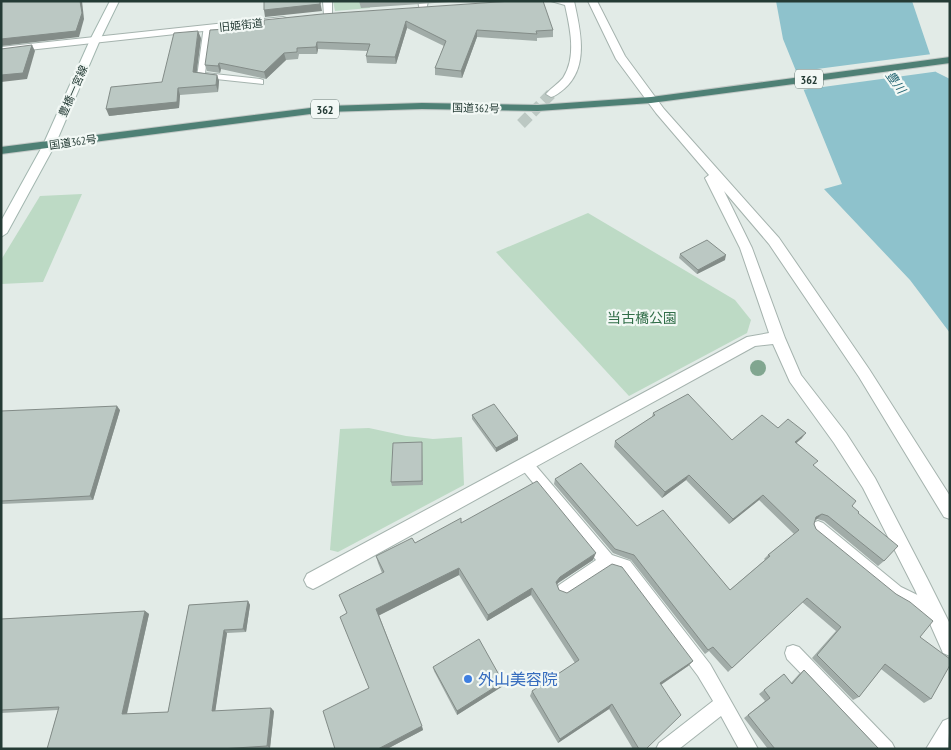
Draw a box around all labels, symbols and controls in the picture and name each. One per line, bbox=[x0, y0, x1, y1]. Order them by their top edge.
street label: 旧姫街道 bbox=[218, 16, 264, 34]
street label: 豊橋一宮線 bbox=[55, 63, 91, 119]
water label: 豊川 bbox=[883, 68, 910, 98]
road number: 362 bbox=[795, 70, 823, 88]
road number: 362 bbox=[311, 100, 339, 118]
street label: 国道362号 bbox=[452, 101, 500, 115]
street label: 国道362号 bbox=[48, 132, 98, 152]
park label: 当古橋公園 bbox=[607, 309, 677, 327]
place label: 外山美容院 bbox=[478, 669, 558, 689]
marker: 外山美容院 bbox=[462, 673, 474, 685]

